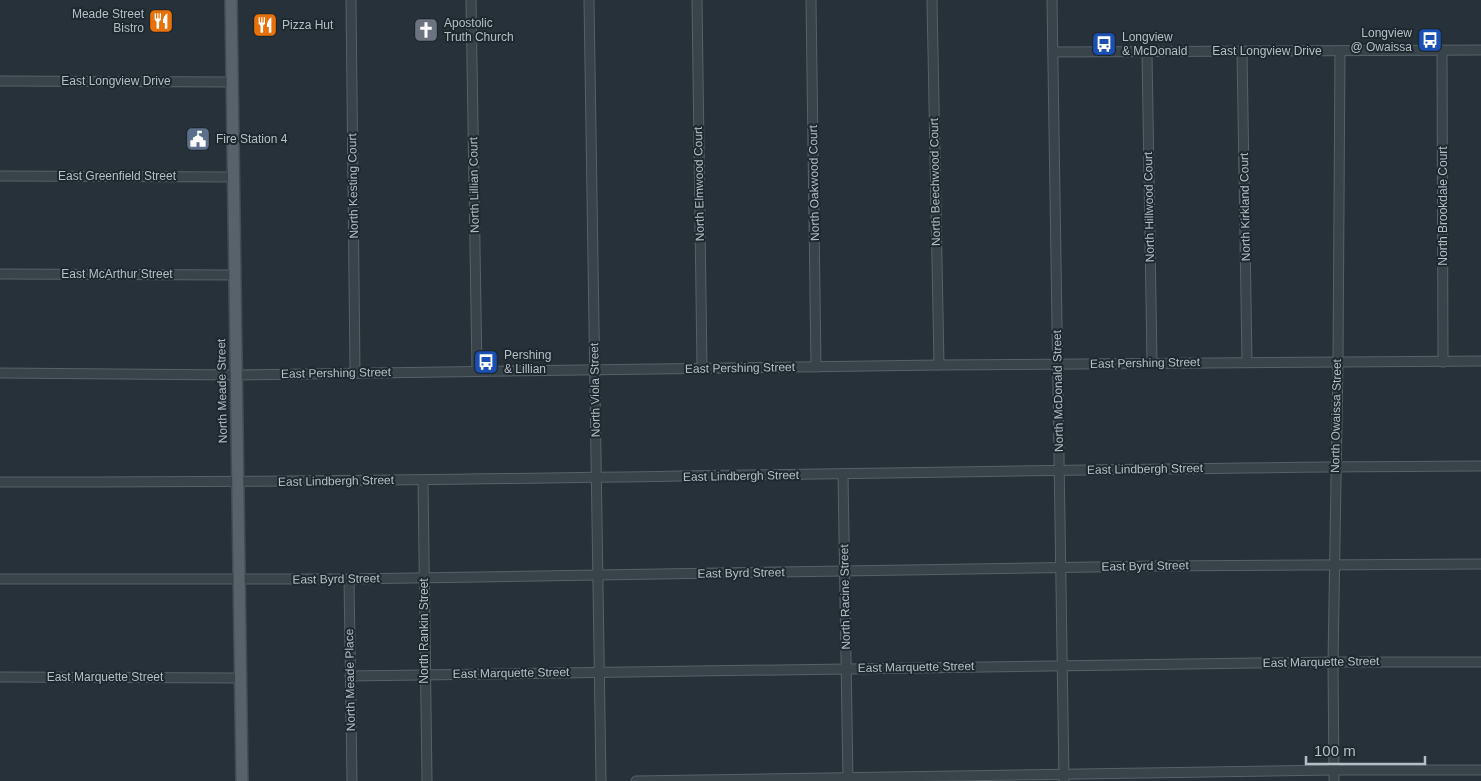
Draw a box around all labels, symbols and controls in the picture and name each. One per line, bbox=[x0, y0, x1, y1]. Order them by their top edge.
place label: Meade Street Bistro bbox=[72, 7, 145, 35]
restaurant icon: Meade Street Bistro bbox=[148, 8, 174, 34]
restaurant icon: Pizza Hut bbox=[252, 12, 278, 38]
place label: Apostolic Truth Church bbox=[444, 16, 514, 44]
church icon: Apostolic Truth Church bbox=[413, 17, 439, 43]
place label: Pizza Hut bbox=[282, 18, 334, 32]
place label: Longview @ Owaissa bbox=[1350, 26, 1412, 54]
bus stop icon: Longview @ Owaissa bbox=[1417, 27, 1443, 53]
place label: Longview & McDonald bbox=[1122, 30, 1187, 58]
bus stop icon: Longview & McDonald bbox=[1091, 31, 1117, 57]
street label: East Longview Drive bbox=[1212, 44, 1322, 58]
street label: East Longview Drive bbox=[61, 74, 171, 88]
street label: North Beechwood Court bbox=[927, 117, 943, 246]
street label: North Oakwood Court bbox=[806, 124, 822, 241]
public building icon: Fire Station 4 bbox=[185, 126, 211, 152]
street label: North Elmwood Court bbox=[691, 126, 707, 241]
place label: Fire Station 4 bbox=[216, 132, 288, 146]
street label: North Kesting Court bbox=[345, 133, 361, 239]
street label: North Lillian Court bbox=[466, 136, 482, 233]
street label: North Brookdale Court bbox=[1436, 146, 1450, 266]
street label: North Hillwood Court bbox=[1141, 151, 1157, 262]
street label: North Kirkland Court bbox=[1237, 152, 1253, 261]
street label: East Greenfield Street bbox=[58, 169, 177, 183]
street label: East McArthur Street bbox=[61, 267, 173, 281]
street label: North McDonald Street bbox=[1050, 329, 1066, 452]
street label: North Meade Street bbox=[214, 338, 230, 443]
street label: North Viola Street bbox=[587, 342, 603, 437]
place label: Pershing & Lillian bbox=[504, 348, 551, 376]
bus stop icon: Pershing & Lillian bbox=[473, 349, 499, 375]
street label: East Pershing Street bbox=[1090, 355, 1201, 371]
street label: North Owaissa Street bbox=[1328, 358, 1344, 473]
street label: East Pershing Street bbox=[685, 360, 796, 376]
street label: East Pershing Street bbox=[281, 365, 392, 381]
street label: East Lindbergh Street bbox=[1087, 461, 1204, 477]
street label: East Lindbergh Street bbox=[683, 468, 800, 484]
street label: East Lindbergh Street bbox=[278, 473, 395, 489]
street label: North Racine Street bbox=[837, 544, 853, 650]
street label: East Byrd Street bbox=[1101, 558, 1189, 574]
street label: East Byrd Street bbox=[697, 565, 785, 581]
street label: East Byrd Street bbox=[292, 571, 380, 587]
street label: North Rankin Street bbox=[417, 578, 431, 684]
street label: North Meade Place bbox=[342, 628, 358, 731]
street label: East Marquette Street bbox=[1263, 654, 1380, 670]
street label: East Marquette Street bbox=[858, 659, 975, 675]
street label: East Marquette Street bbox=[453, 665, 570, 681]
street label: East Marquette Street bbox=[47, 670, 164, 684]
scale bar bbox=[1306, 734, 1425, 766]
text: 100 m bbox=[1314, 742, 1356, 759]

